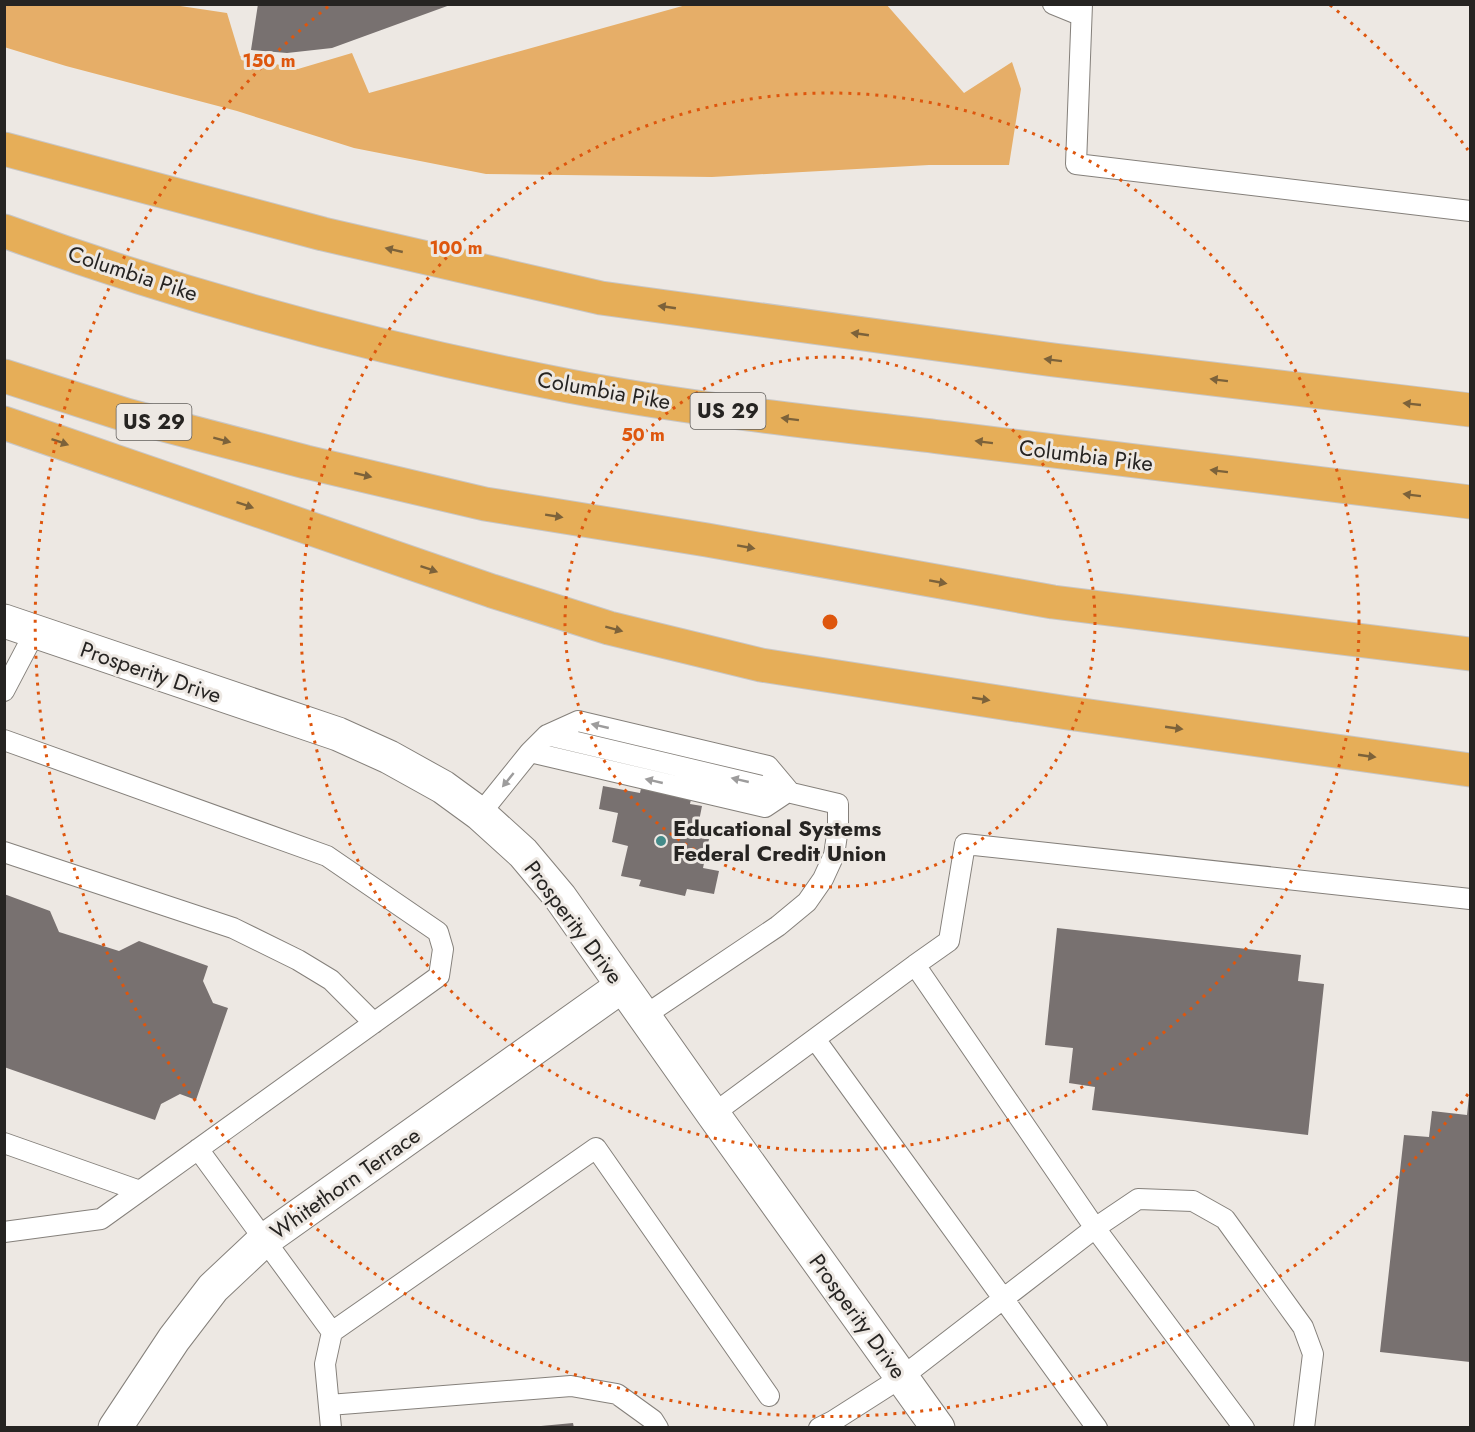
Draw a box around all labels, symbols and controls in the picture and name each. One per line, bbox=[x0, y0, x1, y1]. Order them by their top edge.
text: 150 m bbox=[243, 48, 295, 74]
text: 100 m bbox=[429, 235, 483, 261]
street label: Columbia Pike bbox=[64, 237, 202, 309]
one-way arrow bbox=[385, 245, 403, 255]
one-way arrow bbox=[657, 303, 676, 312]
one-way arrow bbox=[850, 329, 869, 338]
one-way arrow bbox=[1044, 355, 1063, 365]
street label: Columbia Pike bbox=[535, 363, 673, 417]
one-way arrow bbox=[1209, 375, 1228, 385]
road number: US 29 bbox=[690, 393, 766, 429]
one-way arrow bbox=[1403, 399, 1422, 408]
road number: US 29 bbox=[116, 404, 192, 440]
one-way arrow bbox=[780, 414, 799, 424]
text: 50 m bbox=[621, 422, 665, 448]
street label: Columbia Pike bbox=[1017, 431, 1155, 479]
one-way arrow bbox=[213, 436, 231, 445]
one-way arrow bbox=[51, 437, 69, 447]
one-way arrow bbox=[974, 438, 993, 447]
one-way arrow bbox=[1209, 466, 1228, 476]
one-way arrow bbox=[354, 471, 372, 481]
one-way arrow bbox=[1403, 490, 1422, 499]
one-way arrow bbox=[236, 500, 254, 510]
one-way arrow bbox=[544, 511, 563, 520]
one-way arrow bbox=[737, 543, 756, 552]
one-way arrow bbox=[420, 564, 438, 574]
one-way arrow bbox=[929, 578, 948, 587]
centre of rings bbox=[820, 612, 840, 632]
one-way arrow bbox=[605, 625, 623, 634]
street label: Prosperity Drive bbox=[76, 633, 226, 711]
one-way arrow bbox=[972, 695, 991, 704]
one-way arrow bbox=[590, 721, 609, 730]
one-way arrow bbox=[1165, 723, 1184, 732]
one-way arrow bbox=[1358, 751, 1377, 760]
one-way arrow bbox=[502, 772, 514, 787]
one-way arrow bbox=[645, 775, 663, 785]
one-way arrow bbox=[731, 775, 750, 784]
place label: Educational Systems Federal Credit Union bbox=[673, 812, 887, 869]
marker: Educational Systems Federal Credit Union bbox=[654, 834, 668, 848]
street label: Prosperity Drive bbox=[517, 854, 631, 990]
street label: Whitethorn Terrace bbox=[263, 1119, 427, 1247]
street label: Prosperity Drive bbox=[802, 1247, 914, 1385]

